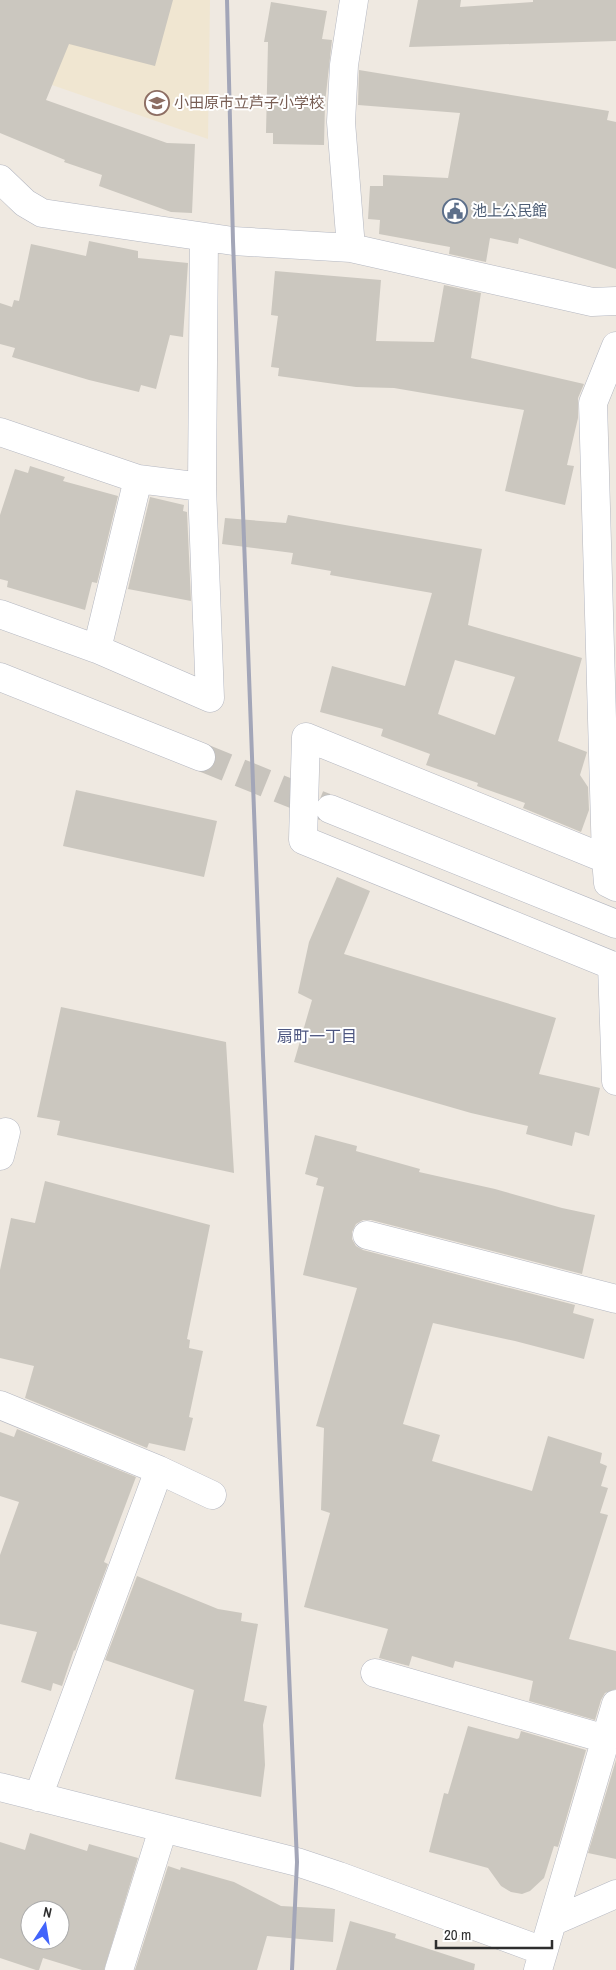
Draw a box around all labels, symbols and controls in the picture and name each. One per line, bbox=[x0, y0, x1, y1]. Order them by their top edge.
school or university icon: 小田原市立芦子小学校 bbox=[144, 90, 170, 116]
place label: 小田原市立芦子小学校 bbox=[174, 92, 324, 113]
public building icon: 池上公民館 bbox=[442, 198, 468, 224]
place label: 池上公民館 bbox=[472, 200, 547, 221]
district label: 扇町一丁目 bbox=[277, 1025, 357, 1047]
north arrow bbox=[20, 1900, 70, 1950]
text: N bbox=[42, 1903, 54, 1922]
scale bar bbox=[436, 1918, 552, 1950]
text: 20 m bbox=[444, 1924, 471, 1945]

